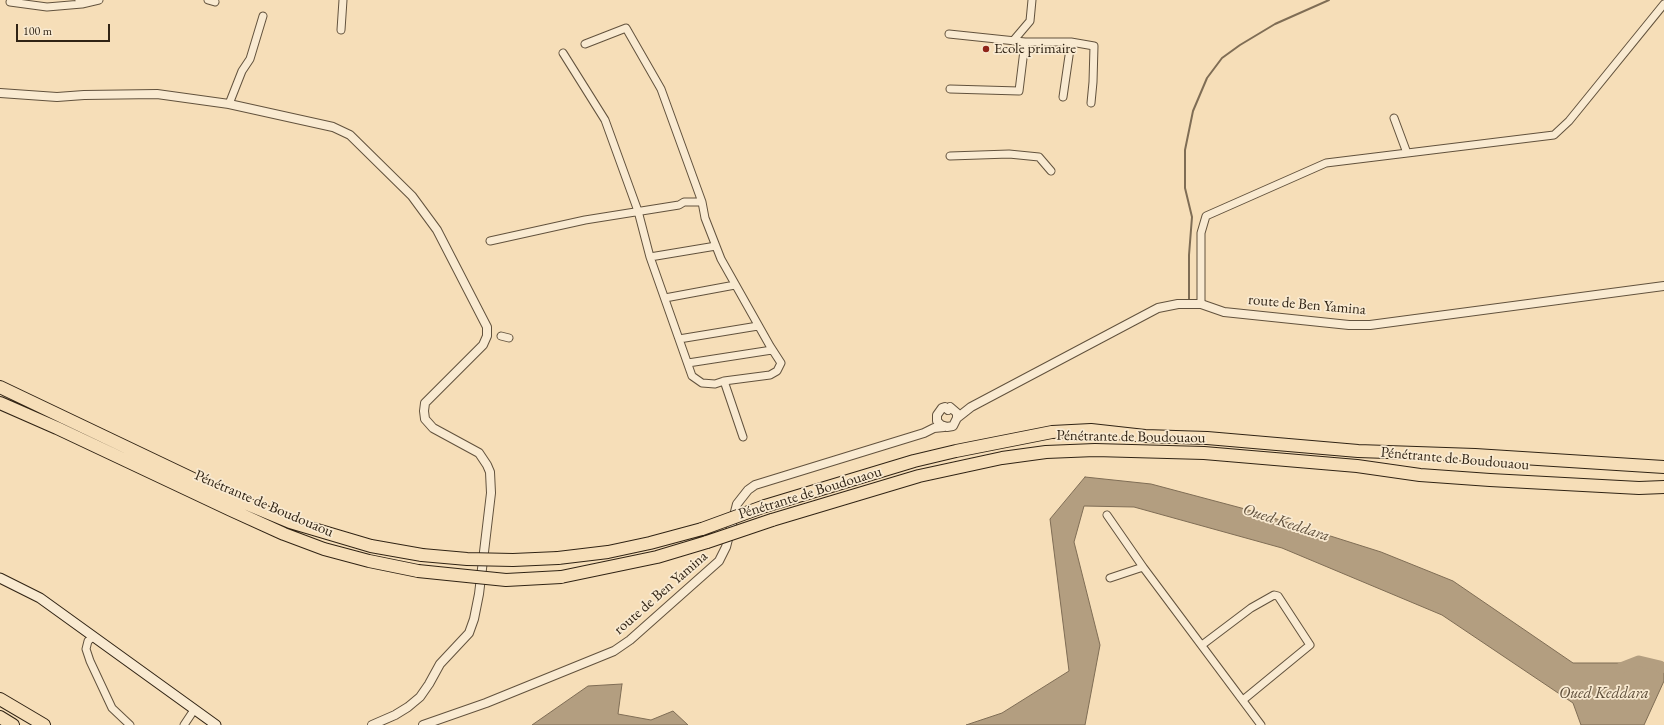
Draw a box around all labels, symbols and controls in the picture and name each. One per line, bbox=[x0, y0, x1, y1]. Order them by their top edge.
scale bar bbox=[18, 16, 112, 42]
text: 100 m bbox=[23, 23, 52, 39]
place label: Ecole primaire bbox=[994, 40, 1076, 58]
marker: Ecole primaire bbox=[981, 44, 991, 54]
street label: route de Ben Yamina bbox=[1247, 291, 1367, 319]
street label: Pénétrante de Boudouaou bbox=[1056, 427, 1206, 447]
street label: Pénétrante de Boudouaou bbox=[1380, 444, 1530, 474]
street label: Pénétrante de Boudouaou bbox=[736, 463, 884, 523]
street label: Pénétrante de Boudouaou bbox=[192, 467, 336, 541]
water label: Oued Keddara bbox=[1240, 500, 1332, 546]
street label: route de Ben Yamina bbox=[610, 547, 712, 639]
water label: Oued Keddara bbox=[1559, 684, 1649, 704]

